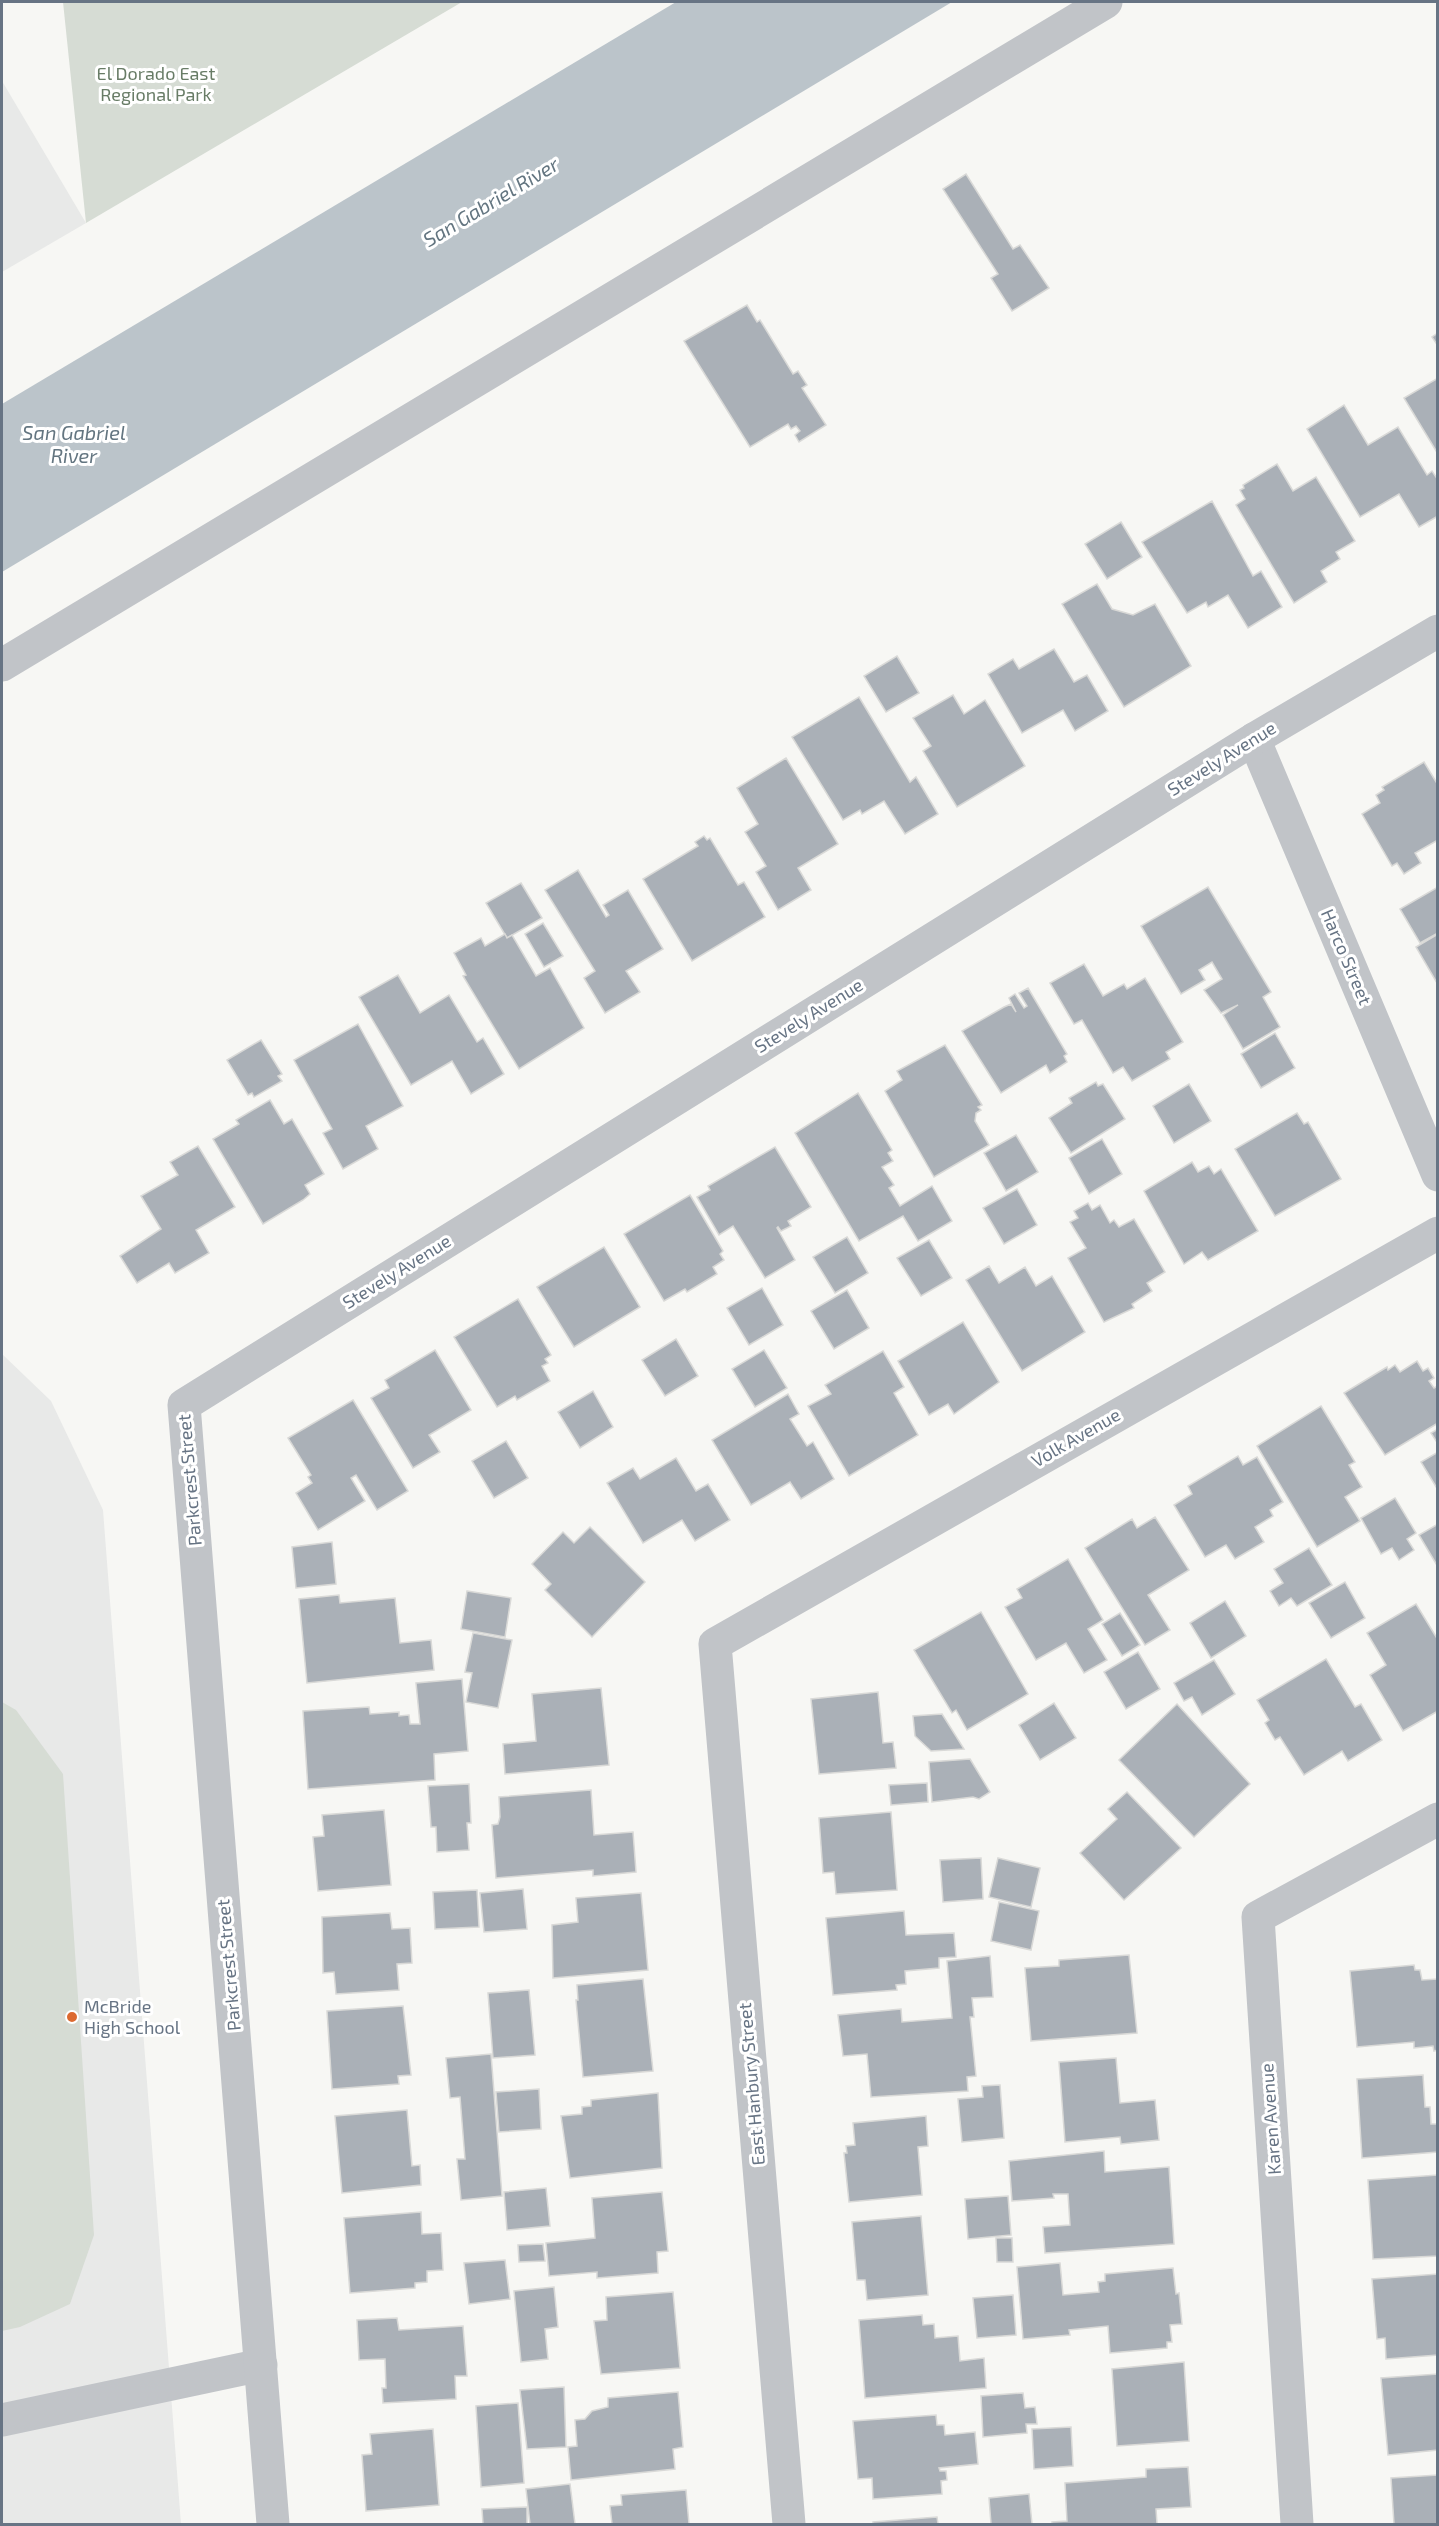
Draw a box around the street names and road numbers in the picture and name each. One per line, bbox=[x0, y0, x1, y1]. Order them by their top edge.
street label: Stevely Avenue bbox=[1163, 716, 1280, 800]
street label: Harco Street bbox=[1317, 905, 1377, 1008]
street label: Stevely Avenue bbox=[750, 973, 867, 1057]
street label: Stevely Avenue bbox=[338, 1229, 455, 1313]
street label: Volk Avenue bbox=[1027, 1403, 1124, 1471]
street label: Parkcrest Street bbox=[172, 1413, 206, 1547]
street label: Parkcrest Street bbox=[211, 1898, 245, 2032]
street label: East Hanbury Street bbox=[733, 2002, 769, 2166]
street label: Karen Avenue bbox=[1255, 2063, 1285, 2175]

